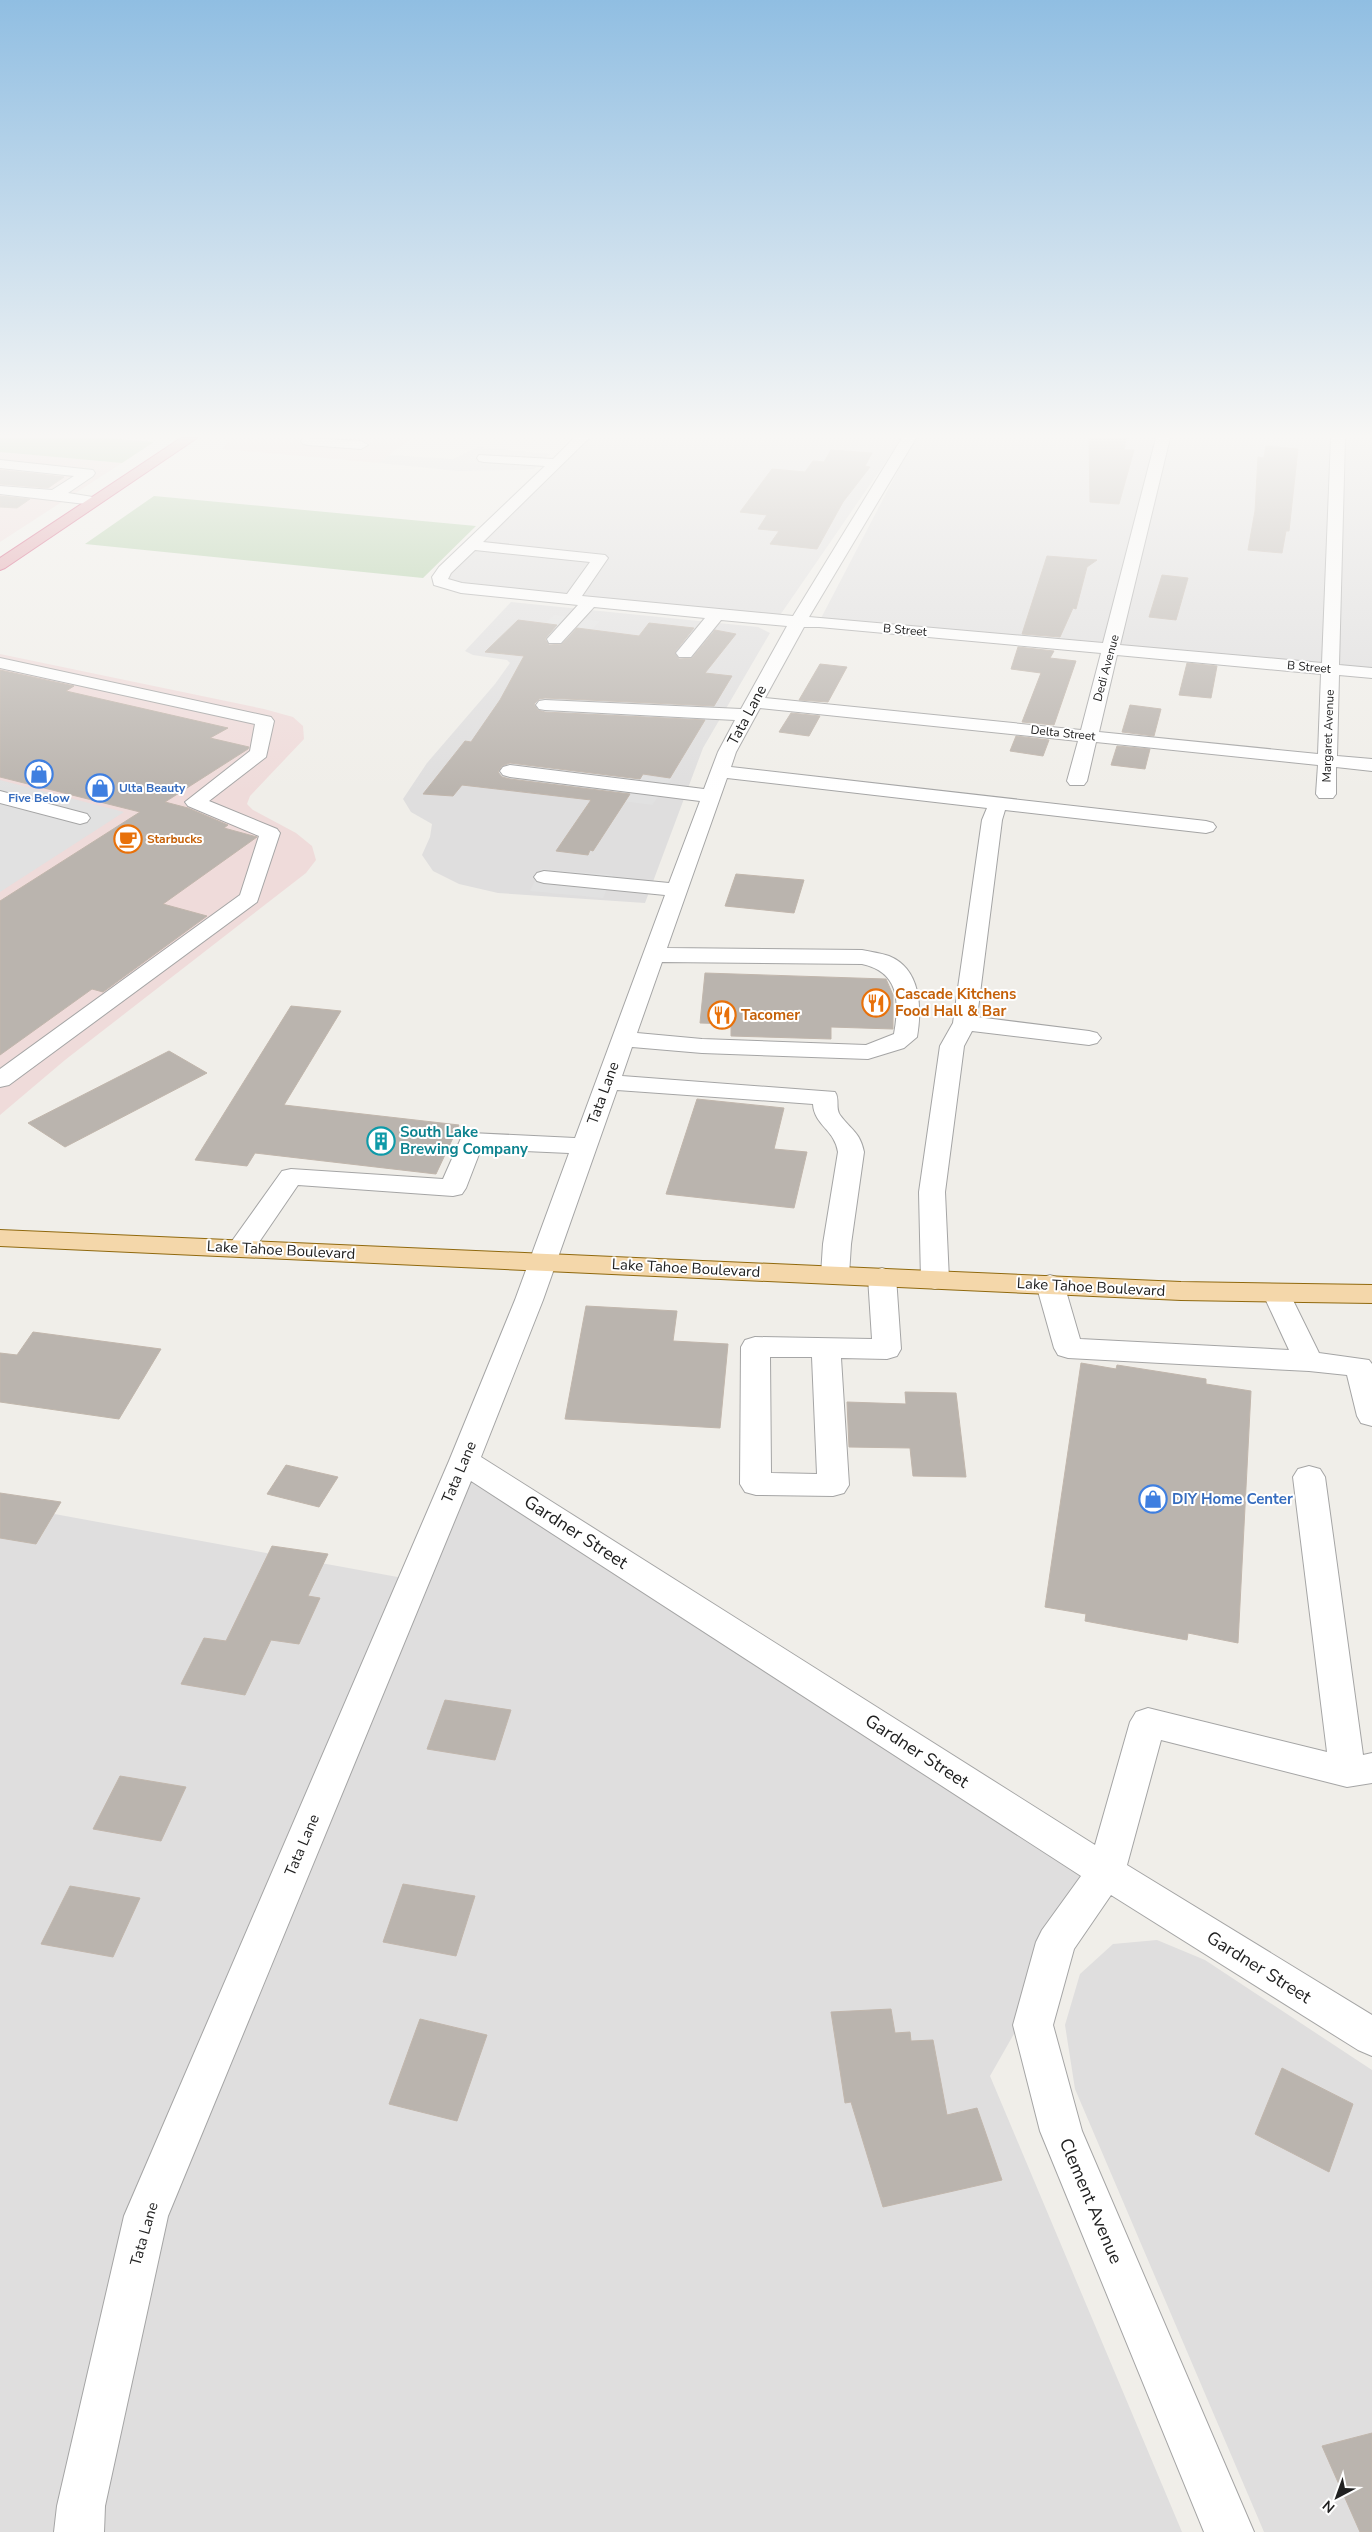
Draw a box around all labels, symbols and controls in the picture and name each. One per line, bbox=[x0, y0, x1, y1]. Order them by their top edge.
street label: B Street bbox=[882, 620, 928, 640]
street label: Dedi Avenue bbox=[1089, 633, 1123, 703]
street label: B Street bbox=[1286, 657, 1332, 677]
street label: Tata Lane bbox=[723, 681, 771, 749]
street label: Margaret Avenue bbox=[1318, 689, 1338, 783]
street label: Delta Street bbox=[1030, 722, 1097, 744]
shop icon: Five Below bbox=[24, 759, 54, 789]
shop icon: Ulta Beauty bbox=[85, 773, 115, 803]
place label: Ulta Beauty bbox=[119, 780, 186, 796]
place label: Five Below bbox=[8, 790, 70, 806]
cafe icon: Starbucks bbox=[113, 824, 143, 854]
place label: Starbucks bbox=[147, 831, 203, 847]
place label: Cascade Kitchens Food Hall & Bar bbox=[895, 984, 1016, 1021]
restaurant icon: Cascade Kitchens Food Hall & Bar bbox=[861, 988, 891, 1018]
restaurant icon: Tacomer bbox=[707, 1000, 737, 1030]
place label: Tacomer bbox=[741, 1005, 800, 1025]
street label: Tata Lane bbox=[582, 1059, 624, 1127]
place label: South Lake Brewing Company bbox=[400, 1122, 528, 1159]
building icon: South Lake Brewing Company bbox=[366, 1126, 396, 1156]
street label: Lake Tahoe Boulevard bbox=[206, 1236, 356, 1264]
street label: Lake Tahoe Boulevard bbox=[611, 1254, 761, 1282]
street label: Lake Tahoe Boulevard bbox=[1016, 1273, 1166, 1301]
street label: Tata Lane bbox=[437, 1438, 481, 1506]
shop icon: DIY Home Center bbox=[1138, 1484, 1168, 1514]
street label: Gardner Street bbox=[519, 1489, 633, 1575]
place label: DIY Home Center bbox=[1172, 1489, 1293, 1509]
street label: Gardner Street bbox=[860, 1708, 974, 1794]
street label: Tata Lane bbox=[280, 1811, 324, 1879]
street label: Gardner Street bbox=[1202, 1925, 1317, 2009]
street label: Clement Avenue bbox=[1054, 2134, 1128, 2268]
street label: Tata Lane bbox=[125, 2200, 163, 2268]
north arrow bbox=[1312, 2472, 1362, 2522]
text: N bbox=[1319, 2496, 1339, 2517]

